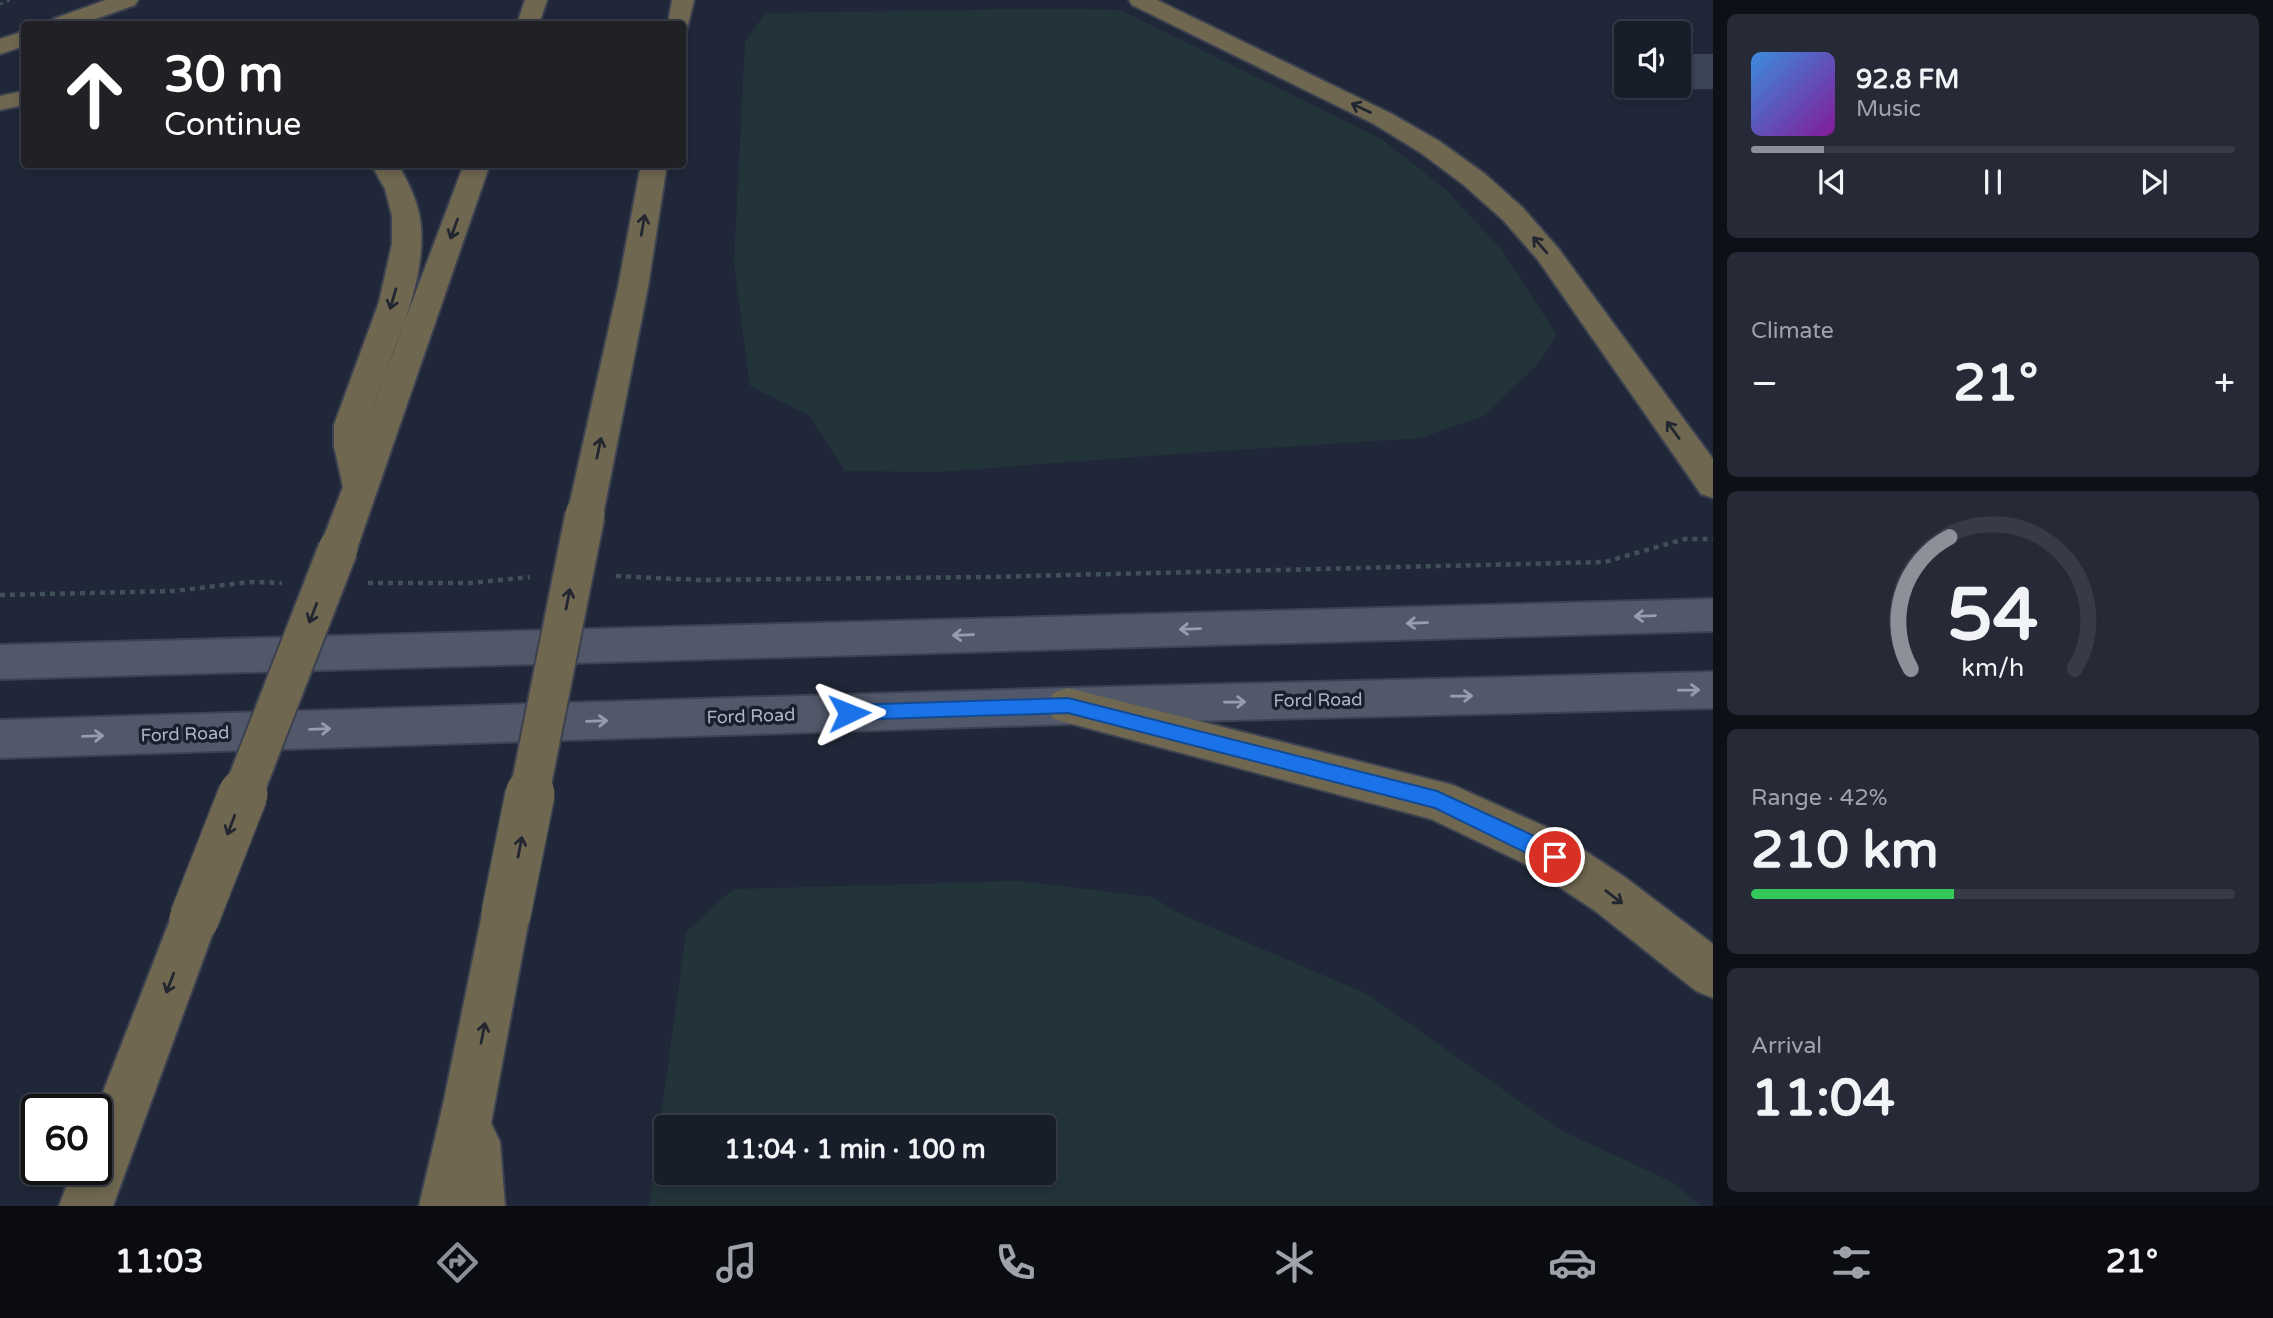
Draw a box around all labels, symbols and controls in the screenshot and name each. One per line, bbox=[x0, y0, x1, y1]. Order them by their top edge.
map controls bbox=[1614, 21, 1691, 98]
button: sound bbox=[1614, 21, 1691, 98]
text: 30 m bbox=[164, 46, 283, 105]
icon: ahead bbox=[49, 49, 140, 140]
text: 92.8 FM bbox=[1856, 64, 1959, 95]
text: Music bbox=[1856, 95, 1921, 123]
one-way arrow bbox=[1351, 101, 1372, 115]
text: Continue bbox=[164, 106, 301, 144]
icon: previous bbox=[1813, 163, 1851, 201]
icon: pause bbox=[1974, 163, 2012, 201]
icon: next bbox=[2135, 163, 2173, 201]
one-way arrow bbox=[637, 214, 651, 237]
one-way arrow bbox=[446, 217, 459, 239]
one-way arrow bbox=[1532, 237, 1548, 255]
one-way arrow bbox=[386, 287, 399, 310]
text: Climate bbox=[1751, 317, 1834, 345]
text: 21° bbox=[1953, 352, 2038, 415]
text: − bbox=[1751, 361, 1778, 407]
text: + bbox=[2214, 361, 2235, 407]
one-way arrow bbox=[1666, 421, 1680, 440]
one-way arrow bbox=[593, 437, 607, 460]
text: 54 bbox=[1947, 572, 2039, 660]
one-way arrow bbox=[562, 588, 576, 611]
one-way arrow bbox=[306, 602, 319, 624]
one-way arrow bbox=[1634, 610, 1657, 623]
one-way arrow bbox=[1406, 616, 1429, 629]
one-way arrow bbox=[1179, 622, 1202, 636]
one-way arrow bbox=[951, 629, 974, 642]
text: km/h bbox=[1962, 653, 2024, 683]
position arrow bbox=[812, 676, 886, 750]
one-way arrow bbox=[1678, 684, 1701, 697]
street label: Ford Road bbox=[1273, 688, 1363, 712]
one-way arrow bbox=[1450, 689, 1473, 703]
one-way arrow bbox=[1223, 695, 1246, 708]
street label: Ford Road bbox=[706, 703, 796, 729]
one-way arrow bbox=[585, 714, 608, 727]
street label: Ford Road bbox=[140, 721, 230, 747]
one-way arrow bbox=[309, 723, 332, 736]
one-way arrow bbox=[81, 730, 104, 743]
text: Range · 42% bbox=[1751, 784, 1887, 812]
one-way arrow bbox=[223, 814, 236, 836]
text: 210 km bbox=[1751, 819, 1939, 882]
pin bbox=[1525, 827, 1585, 887]
one-way arrow bbox=[513, 836, 527, 859]
icon: arrive bbox=[1536, 838, 1574, 876]
one-way arrow bbox=[1604, 889, 1623, 904]
one-way arrow bbox=[162, 972, 175, 994]
one-way arrow bbox=[477, 1022, 490, 1045]
text: Arrival bbox=[1751, 1032, 1822, 1060]
text: 11:04 bbox=[1751, 1067, 1895, 1130]
speed limit sign: 60 bbox=[21, 1094, 112, 1185]
text: 11:04 · 1 min · 100 m bbox=[724, 1134, 986, 1165]
icon: directions bbox=[433, 1238, 482, 1287]
icon: music bbox=[712, 1238, 761, 1287]
icon: phone bbox=[991, 1238, 1040, 1287]
icon: climate bbox=[1270, 1238, 1319, 1287]
icon: car bbox=[1548, 1238, 1597, 1287]
icon: filters bbox=[1827, 1238, 1876, 1287]
text: 11:03 bbox=[115, 1243, 204, 1281]
text: 21° bbox=[2106, 1243, 2158, 1281]

